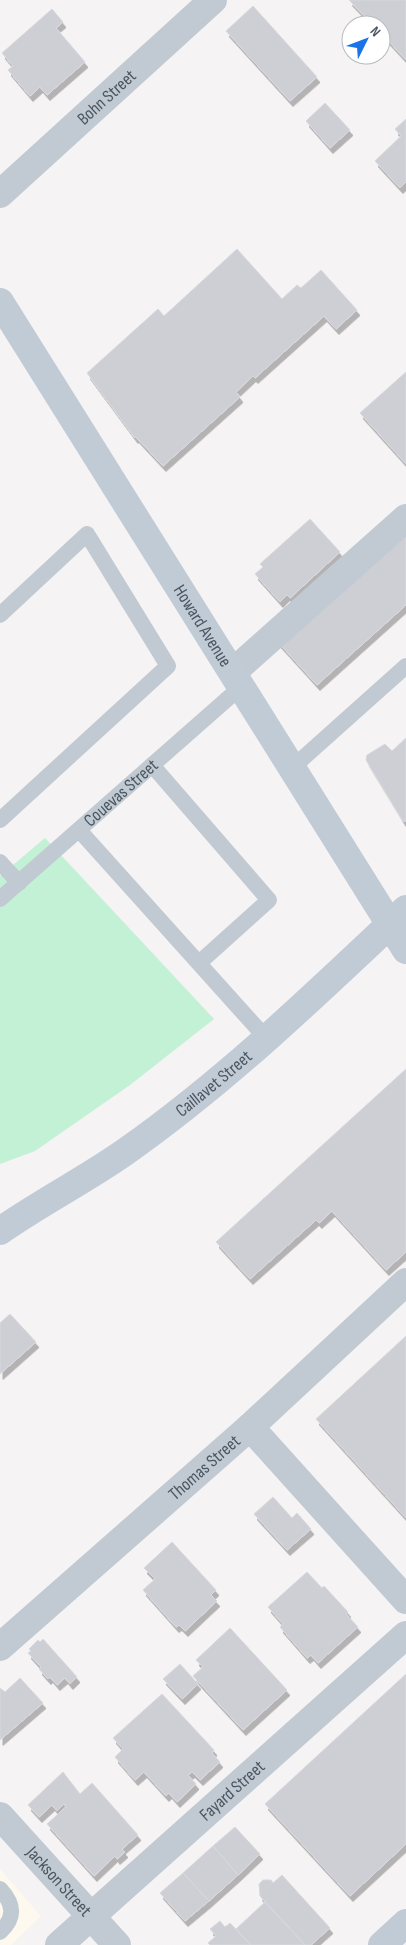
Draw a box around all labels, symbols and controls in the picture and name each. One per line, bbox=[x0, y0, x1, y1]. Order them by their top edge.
north arrow bbox=[341, 15, 391, 65]
text: N bbox=[366, 23, 384, 40]
street label: Bohn Street bbox=[73, 65, 140, 129]
street label: Howard Avenue bbox=[169, 581, 236, 671]
street label: Couevas Street bbox=[79, 754, 163, 831]
street label: Caillavet Street bbox=[171, 1045, 256, 1121]
street label: Thomas Street bbox=[164, 1430, 245, 1504]
street label: Fayard Street bbox=[195, 1756, 269, 1825]
street label: Jackson Street bbox=[21, 1841, 96, 1921]

